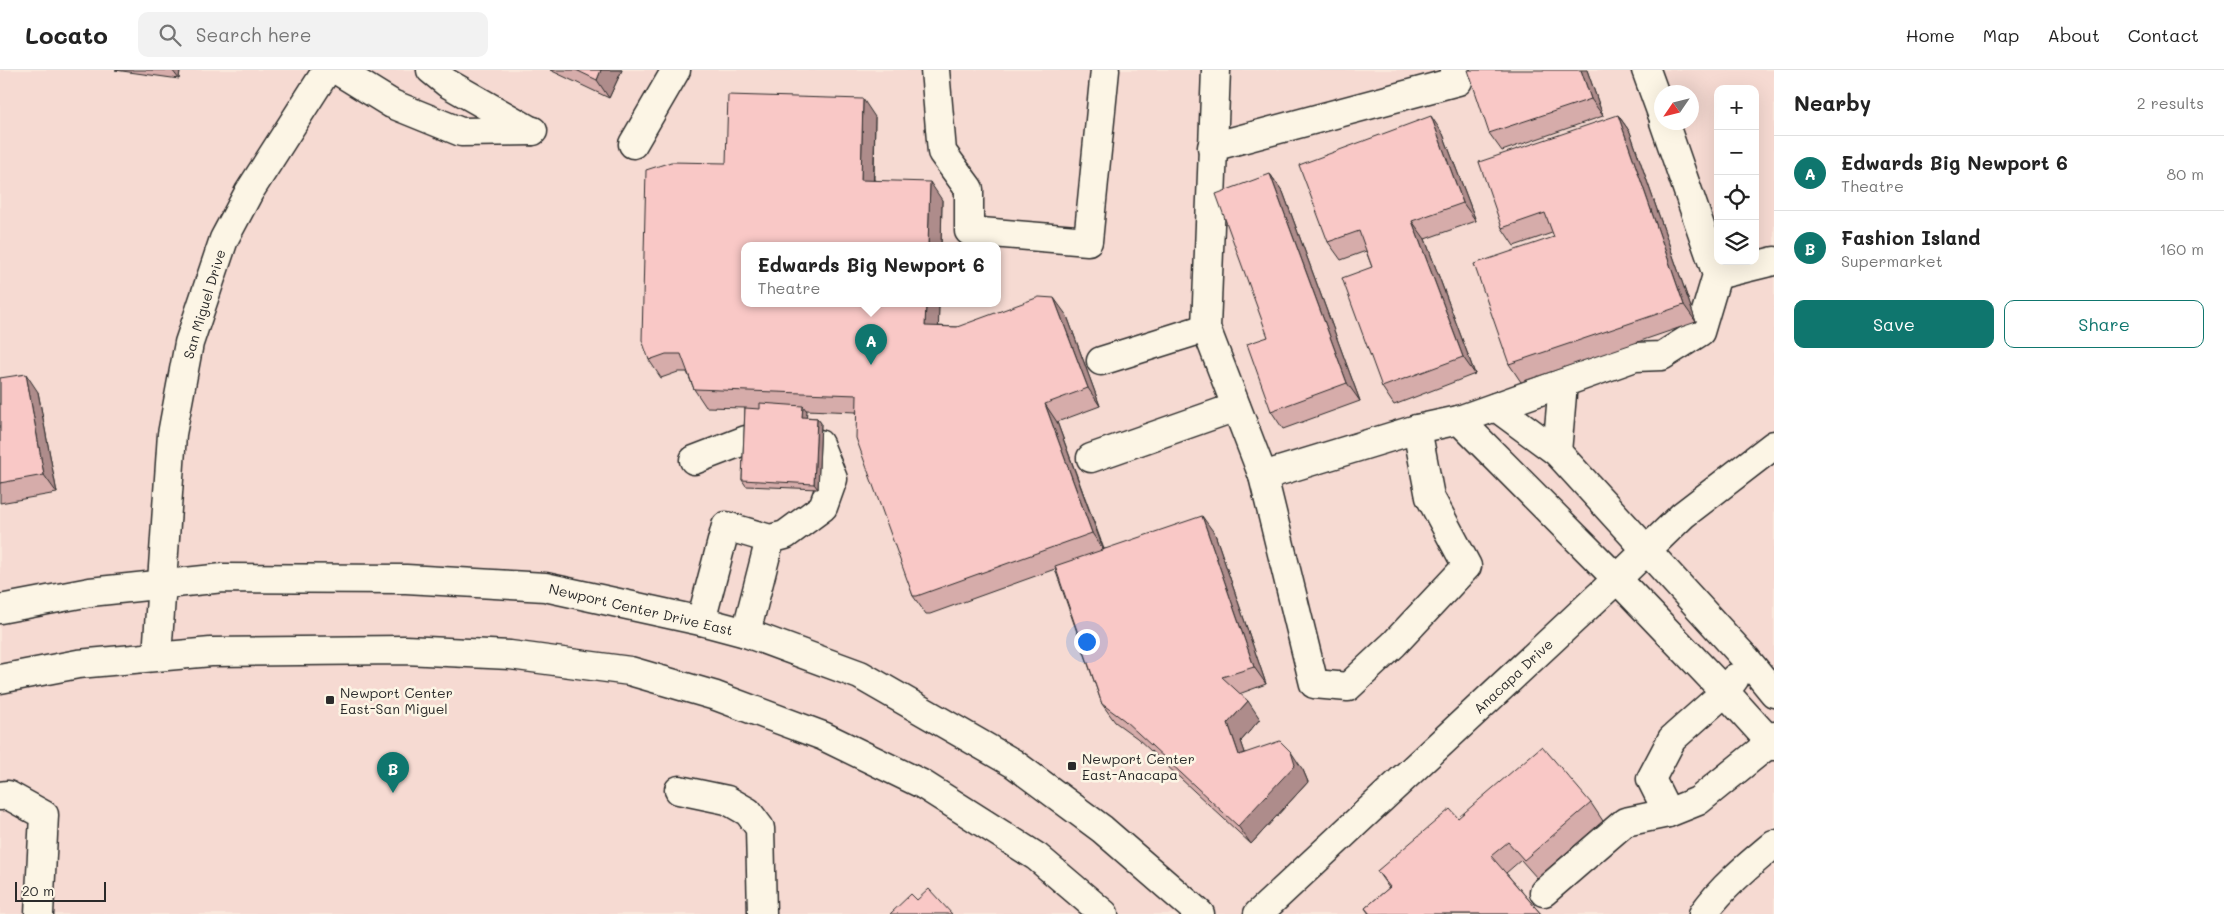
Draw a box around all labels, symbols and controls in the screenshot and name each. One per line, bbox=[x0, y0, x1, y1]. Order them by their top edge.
search box bbox=[138, 12, 488, 57]
text: Locato bbox=[25, 19, 108, 50]
icon: search bbox=[156, 21, 184, 49]
text: Search here bbox=[196, 22, 311, 47]
text: Home bbox=[1906, 23, 1955, 47]
text: Map bbox=[1983, 23, 2019, 47]
text: About bbox=[2047, 23, 2100, 47]
text: Contact bbox=[2128, 23, 2199, 47]
north arrow bbox=[1654, 85, 1699, 130]
map controls bbox=[1714, 85, 1759, 265]
button: + bbox=[1714, 85, 1759, 130]
text: Nearby bbox=[1794, 89, 1871, 116]
text: 2 results bbox=[2137, 92, 2204, 113]
button: − bbox=[1714, 130, 1759, 175]
text: Edwards Big Newport 6 bbox=[1841, 150, 2068, 175]
text: A bbox=[1804, 163, 1816, 184]
text: 80 m bbox=[2167, 163, 2204, 184]
button: locate bbox=[1714, 175, 1759, 220]
text: Theatre bbox=[1841, 175, 1904, 196]
button: layers bbox=[1714, 220, 1759, 265]
text: Fashion Island bbox=[1841, 225, 1980, 250]
text: B bbox=[1805, 238, 1815, 259]
text: 160 m bbox=[2159, 238, 2204, 259]
popup bbox=[741, 242, 1001, 307]
street label: San Miguel Drive bbox=[178, 247, 230, 361]
text: Supermarket bbox=[1841, 250, 1943, 271]
text: Edwards Big Newport 6 bbox=[758, 252, 984, 277]
text: Theatre bbox=[758, 277, 820, 298]
button: Save bbox=[1794, 300, 1994, 348]
button: Share bbox=[2004, 300, 2204, 348]
pin: A bbox=[855, 324, 887, 365]
street label: Newport Center Drive East bbox=[547, 579, 735, 639]
your location bbox=[1074, 629, 1100, 655]
street label: Anacapa Drive bbox=[1469, 634, 1557, 718]
place label: Newport Center East-San Miguel bbox=[340, 683, 453, 718]
marker: Newport Center East-San Miguel bbox=[324, 694, 336, 706]
place label: Newport Center East-Anacapa bbox=[1082, 749, 1195, 784]
pin: B bbox=[377, 752, 409, 793]
marker: Newport Center East-Anacapa bbox=[1066, 760, 1078, 772]
scale bar bbox=[15, 879, 106, 902]
text: 20 m bbox=[22, 881, 54, 900]

